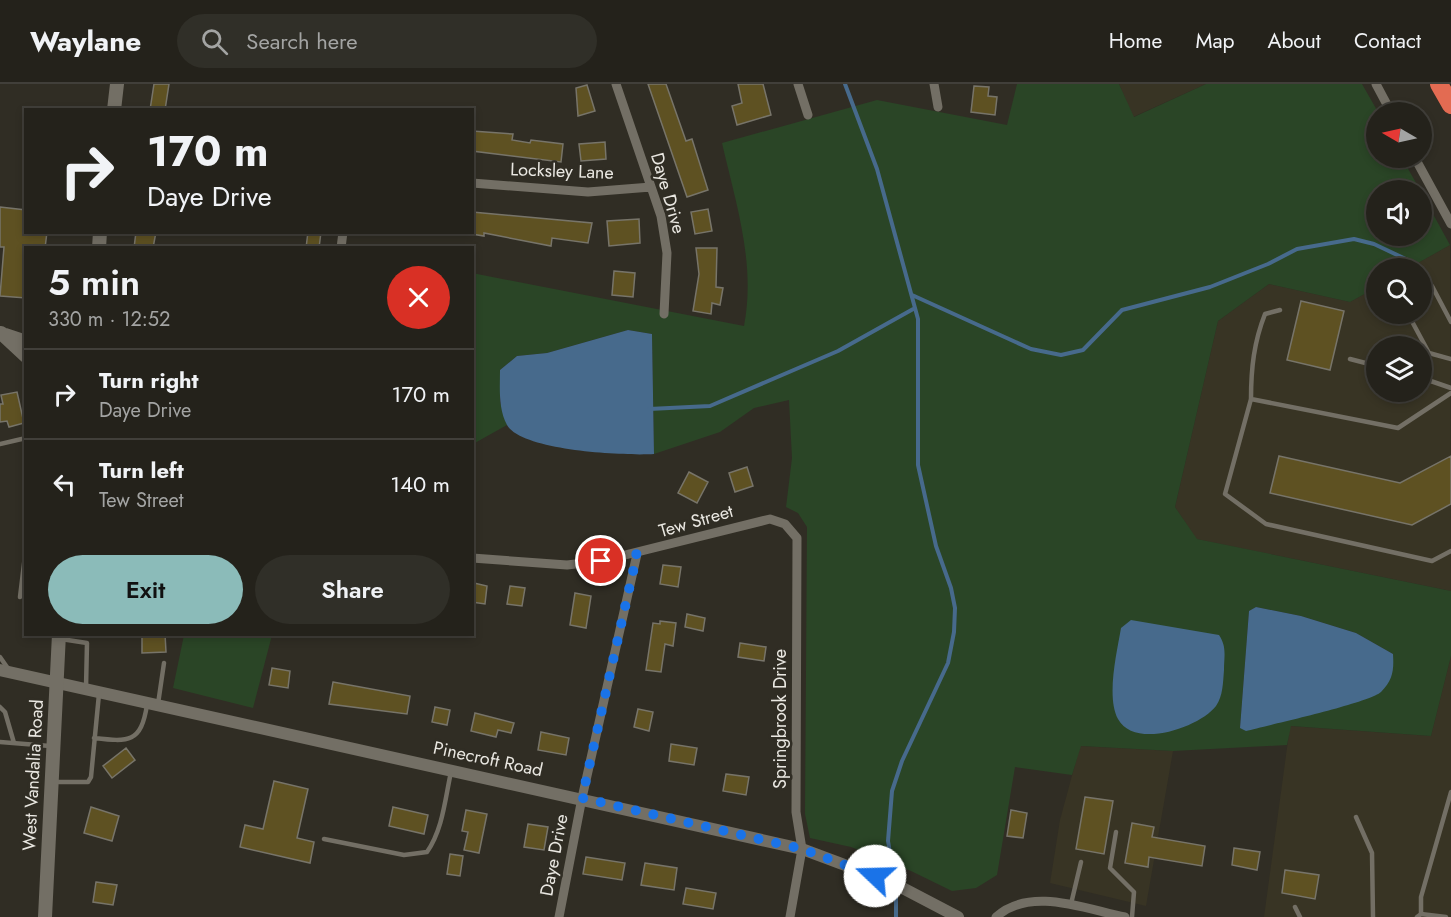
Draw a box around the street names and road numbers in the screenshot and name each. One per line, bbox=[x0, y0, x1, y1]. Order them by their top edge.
street label: Daye Drive bbox=[644, 149, 692, 237]
street label: Locksley Lane bbox=[510, 156, 614, 186]
street label: Tew Street bbox=[656, 498, 737, 544]
street label: Springbrook Drive bbox=[767, 649, 793, 789]
street label: West Vandalia Road bbox=[16, 699, 50, 851]
street label: Pinecroft Road bbox=[431, 735, 545, 783]
street label: Daye Drive bbox=[533, 812, 575, 898]

